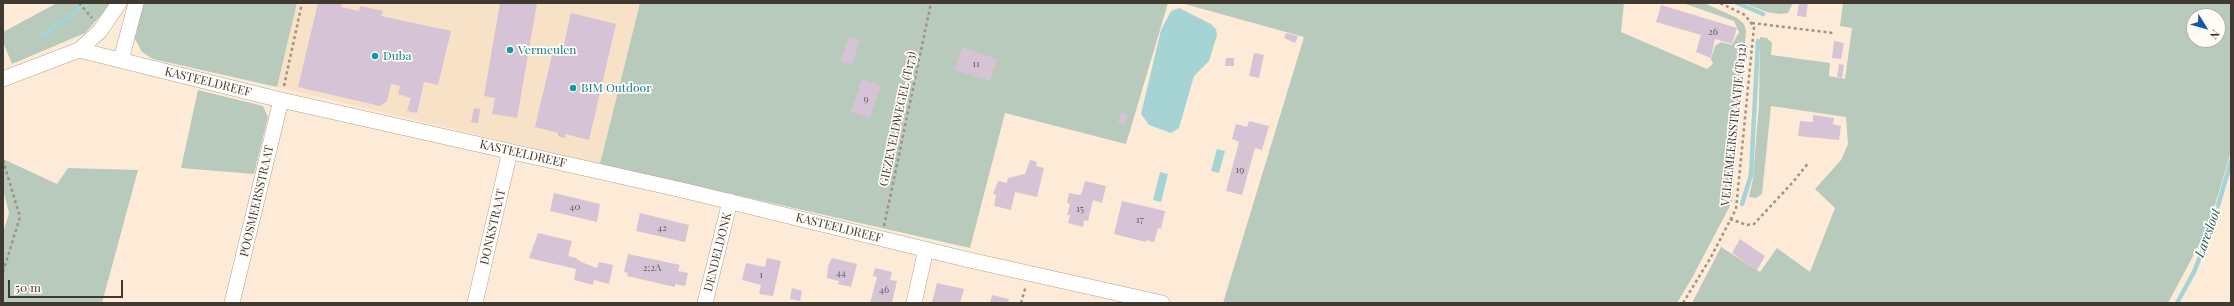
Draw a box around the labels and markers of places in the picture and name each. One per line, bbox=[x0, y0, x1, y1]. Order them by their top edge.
place label: Vermeulen bbox=[518, 43, 576, 57]
marker: Vermeulen bbox=[505, 45, 515, 55]
place label: Duba bbox=[383, 49, 411, 63]
marker: Duba bbox=[370, 51, 380, 61]
place label: BIM Outdoor bbox=[581, 81, 651, 95]
marker: BIM Outdoor bbox=[568, 83, 578, 93]

